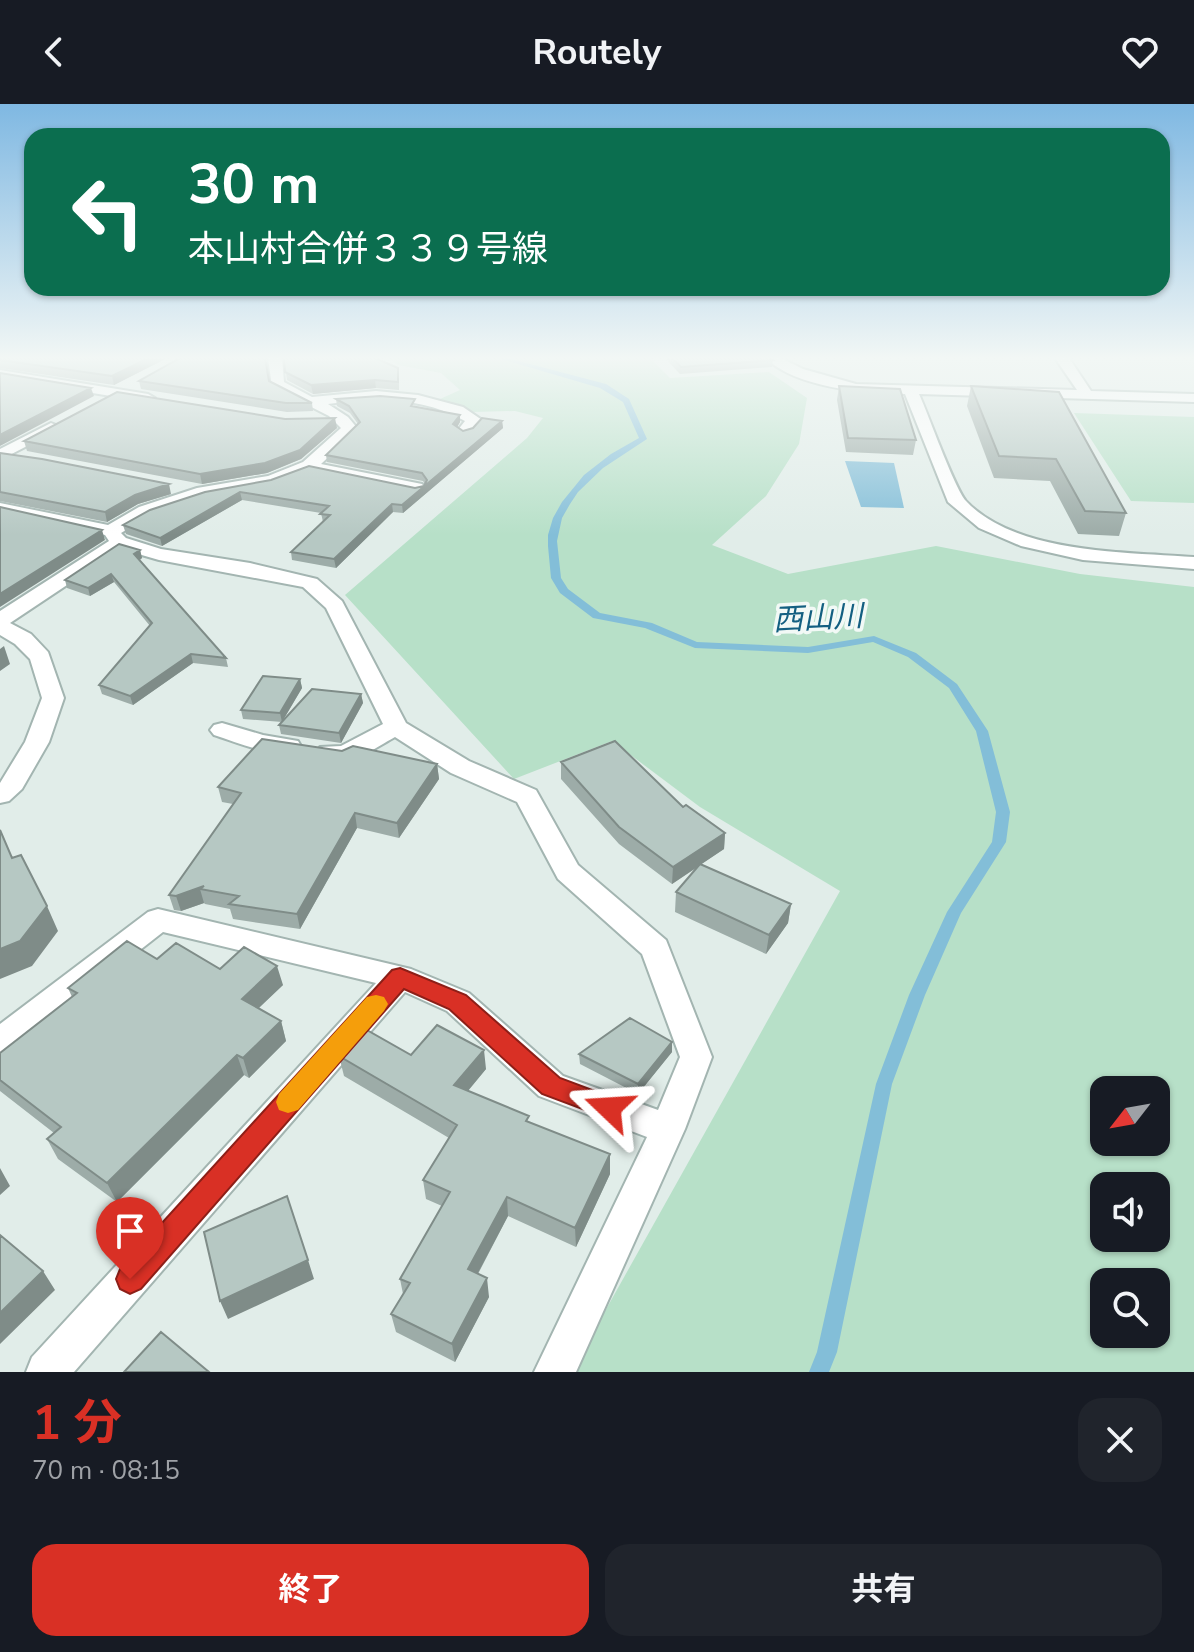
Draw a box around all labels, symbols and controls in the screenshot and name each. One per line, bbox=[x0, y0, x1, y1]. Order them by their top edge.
text: Routely bbox=[533, 28, 661, 77]
icon: back bbox=[32, 30, 76, 74]
icon: heart bbox=[1118, 30, 1162, 74]
text: 30 m bbox=[188, 146, 319, 223]
icon: left bbox=[56, 160, 160, 264]
text: 本山村合併３３９号線 bbox=[188, 225, 548, 274]
water label: 西山川 bbox=[772, 596, 867, 641]
position arrow bbox=[567, 1066, 651, 1150]
north arrow bbox=[1090, 1076, 1170, 1156]
map controls bbox=[1090, 1076, 1170, 1348]
button: sound bbox=[1090, 1172, 1170, 1252]
pin bbox=[96, 1197, 164, 1279]
icon: arrive bbox=[108, 1209, 152, 1253]
button: search bbox=[1090, 1268, 1170, 1348]
text: 1 分 bbox=[32, 1390, 122, 1456]
button: close bbox=[1078, 1398, 1162, 1482]
text: 70 m · 08:15 bbox=[32, 1453, 180, 1488]
button: 終了 bbox=[32, 1544, 589, 1636]
button: 共有 bbox=[605, 1544, 1162, 1636]

